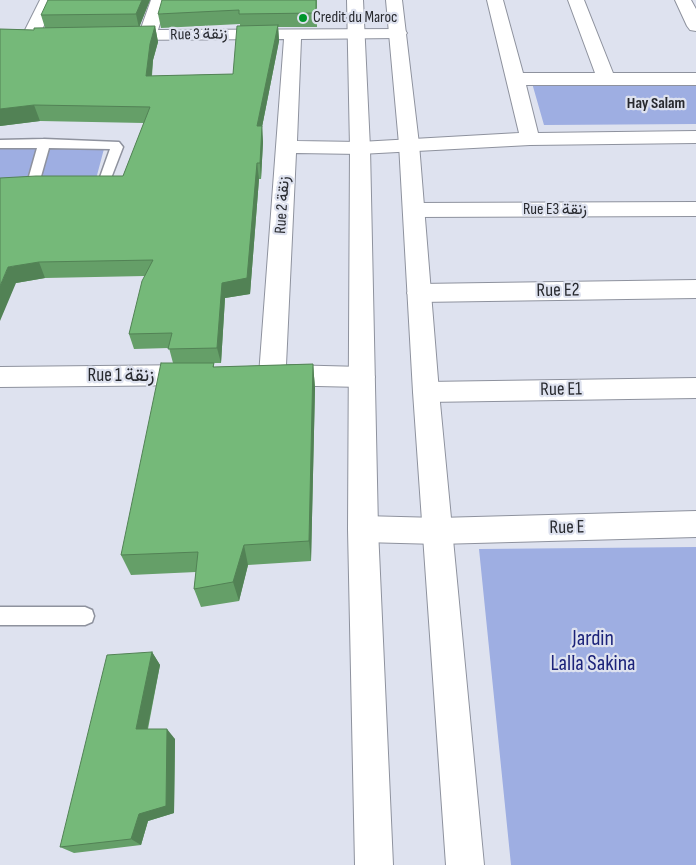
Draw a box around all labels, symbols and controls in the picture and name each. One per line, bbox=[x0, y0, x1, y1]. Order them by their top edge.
place label: Credit du Maroc bbox=[313, 8, 397, 28]
marker: Credit du Maroc bbox=[297, 12, 309, 24]
street label: Rue 3 زنقة bbox=[170, 25, 228, 45]
district label: Hay Salam bbox=[627, 94, 685, 114]
street label: Rue 2 زنقة bbox=[271, 176, 295, 234]
street label: Rue E3 زنقة bbox=[523, 200, 587, 220]
street label: Rue E2 bbox=[536, 279, 580, 303]
street label: Rue 1 زنقة bbox=[88, 365, 154, 387]
street label: Rue E1 bbox=[540, 378, 582, 402]
street label: Rue E bbox=[549, 516, 585, 540]
park label: Jardin Lalla Sakina bbox=[550, 626, 636, 678]

